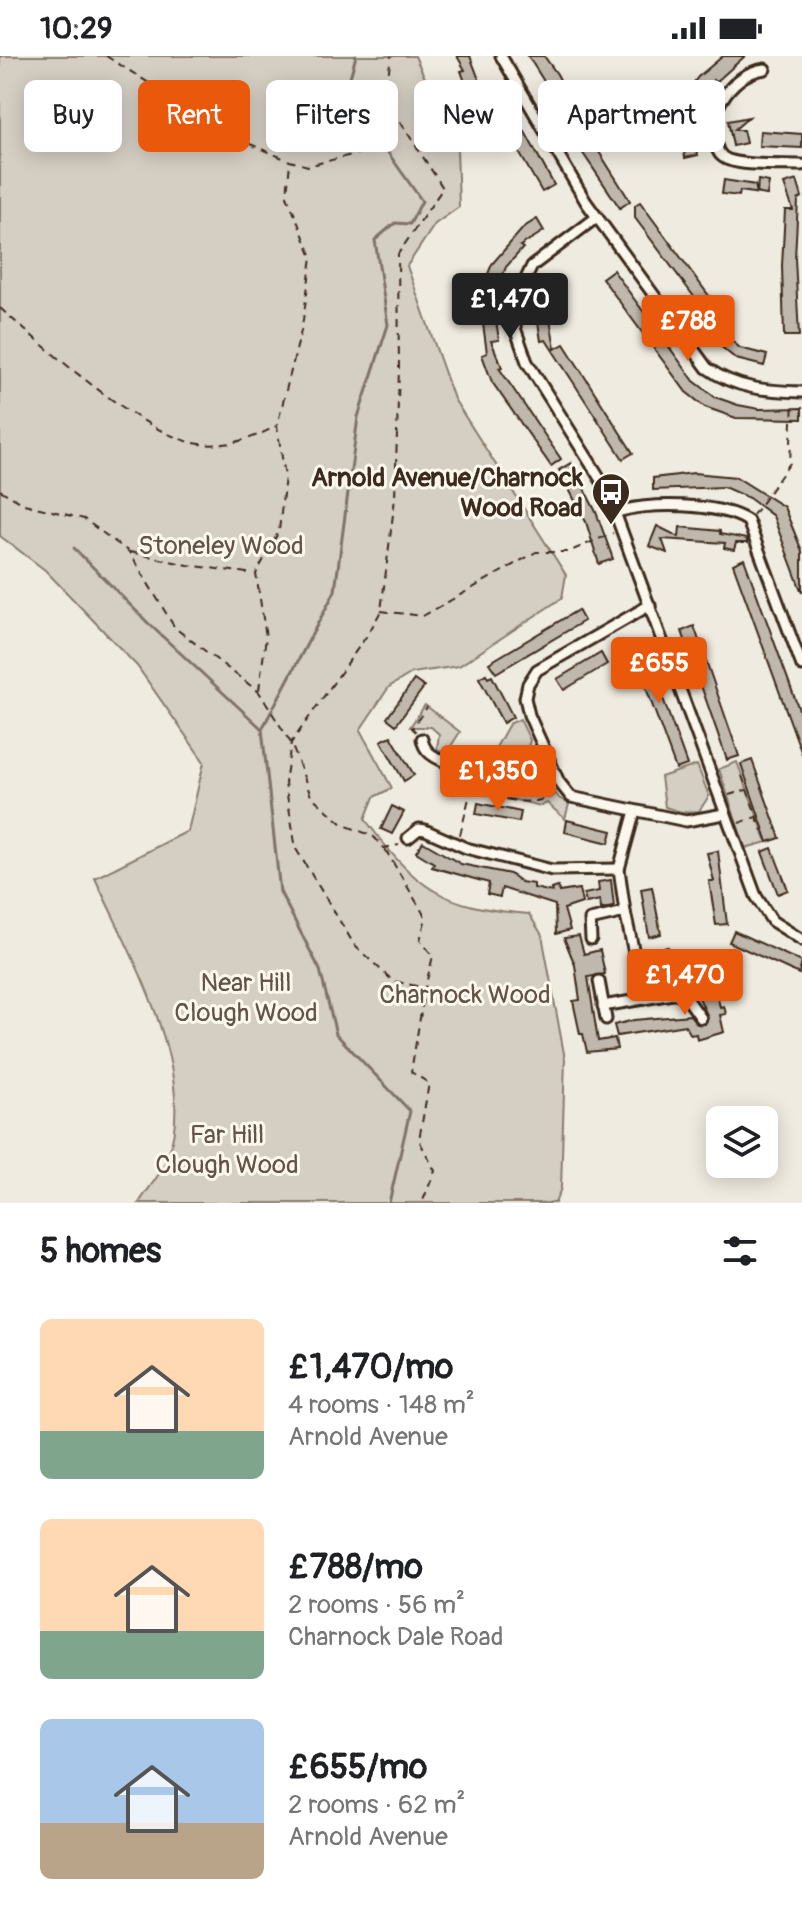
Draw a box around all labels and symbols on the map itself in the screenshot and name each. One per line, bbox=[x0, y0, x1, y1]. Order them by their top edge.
pin: £1,470 bbox=[445, 273, 575, 341]
pin: £788 bbox=[641, 295, 735, 363]
place label: Arnold Avenue/Charnock Wood Road bbox=[311, 462, 584, 524]
bus stop icon: Arnold Avenue/Charnock Wood Road bbox=[590, 471, 632, 526]
park label: Stoneley Wood bbox=[138, 530, 304, 562]
pin: £655 bbox=[612, 637, 706, 705]
pin: £1,350 bbox=[433, 745, 563, 813]
pin: £1,470 bbox=[620, 949, 750, 1017]
park label: Near Hill Clough Wood bbox=[174, 967, 318, 1029]
park label: Charnock Wood bbox=[379, 979, 551, 1011]
park label: Far Hill Clough Wood bbox=[155, 1119, 299, 1181]

